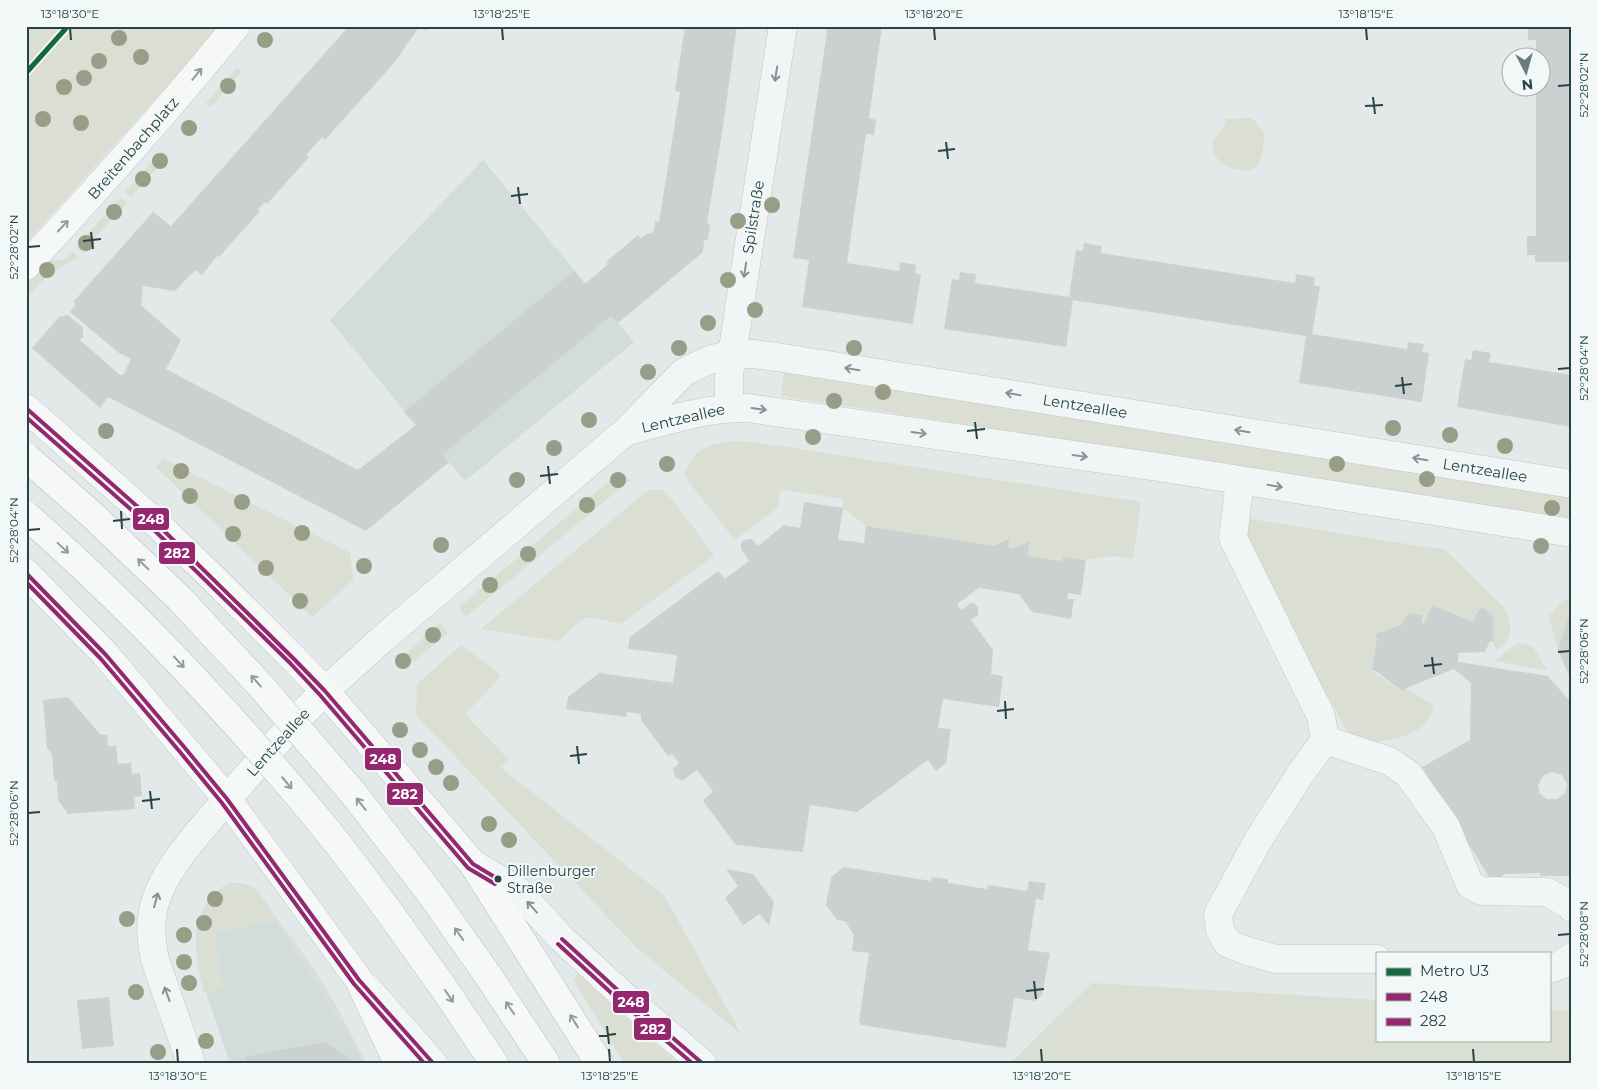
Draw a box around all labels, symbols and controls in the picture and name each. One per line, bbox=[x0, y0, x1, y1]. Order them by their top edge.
text: 13°18'30"E bbox=[41, 6, 99, 21]
text: 13°18'25"E bbox=[473, 6, 531, 21]
text: 13°18'20"E bbox=[905, 6, 963, 21]
text: 13°18'15"E bbox=[1338, 6, 1394, 21]
north arrow bbox=[1500, 48, 1550, 98]
text: 52°28'02"N bbox=[1576, 53, 1591, 117]
one-way arrow bbox=[770, 66, 780, 82]
one-way arrow bbox=[192, 68, 203, 81]
text: N bbox=[1521, 75, 1534, 94]
street label: Breitenbachplatz bbox=[83, 93, 183, 203]
street label: Spilstraße bbox=[738, 179, 768, 255]
text: 52°28'02"N bbox=[6, 215, 21, 279]
one-way arrow bbox=[57, 220, 69, 233]
one-way arrow bbox=[740, 261, 750, 277]
text: 52°28'04"N bbox=[1576, 335, 1591, 401]
one-way arrow bbox=[844, 363, 860, 373]
one-way arrow bbox=[1005, 389, 1021, 399]
street label: Lentzeallee bbox=[1041, 390, 1129, 422]
street label: Lentzeallee bbox=[639, 399, 727, 437]
one-way arrow bbox=[750, 405, 766, 415]
one-way arrow bbox=[1235, 426, 1251, 436]
one-way arrow bbox=[911, 428, 927, 438]
one-way arrow bbox=[1072, 451, 1088, 461]
one-way arrow bbox=[1412, 454, 1428, 464]
street label: Lentzeallee bbox=[1441, 454, 1529, 486]
one-way arrow bbox=[1267, 481, 1283, 491]
text: 52°28'04"N bbox=[6, 497, 21, 563]
line badge: 248 bbox=[132, 507, 170, 531]
text: 248 bbox=[137, 510, 165, 528]
line badge: 282 bbox=[158, 541, 196, 565]
one-way arrow bbox=[56, 542, 69, 554]
text: 282 bbox=[164, 544, 190, 562]
one-way arrow bbox=[137, 558, 149, 570]
text: 52°28'06"N bbox=[1576, 618, 1591, 684]
one-way arrow bbox=[173, 655, 185, 668]
one-way arrow bbox=[250, 674, 262, 687]
street label: Lentzeallee bbox=[242, 704, 314, 780]
line badge: 248 bbox=[364, 747, 402, 771]
text: 248 bbox=[369, 750, 397, 768]
one-way arrow bbox=[281, 776, 292, 789]
text: 52°28'06"N bbox=[6, 780, 21, 846]
line badge: 282 bbox=[386, 782, 424, 806]
text: 282 bbox=[392, 785, 418, 803]
one-way arrow bbox=[356, 797, 366, 811]
place label: Dillenburger Straße bbox=[507, 862, 596, 897]
marker: Dillenburger Straße bbox=[493, 874, 503, 884]
one-way arrow bbox=[152, 893, 162, 909]
one-way arrow bbox=[526, 900, 538, 913]
text: 52°28'08"N bbox=[1576, 901, 1591, 967]
one-way arrow bbox=[454, 927, 464, 941]
legend bbox=[1376, 952, 1550, 1042]
text: Metro U3 bbox=[1420, 961, 1489, 980]
one-way arrow bbox=[162, 987, 171, 1002]
text: 248 bbox=[1420, 987, 1448, 1006]
one-way arrow bbox=[444, 988, 454, 1002]
line badge: 248 bbox=[612, 990, 650, 1014]
text: 248 bbox=[617, 993, 645, 1011]
one-way arrow bbox=[504, 1001, 514, 1015]
text: 282 bbox=[1420, 1011, 1447, 1030]
one-way arrow bbox=[568, 1015, 578, 1029]
line badge: 282 bbox=[633, 1017, 672, 1041]
text: 282 bbox=[640, 1020, 666, 1038]
text: 13°18'30"E bbox=[149, 1068, 207, 1083]
text: 13°18'25"E bbox=[581, 1068, 639, 1083]
text: 13°18'20"E bbox=[1013, 1068, 1071, 1083]
text: 13°18'15"E bbox=[1446, 1068, 1502, 1083]

